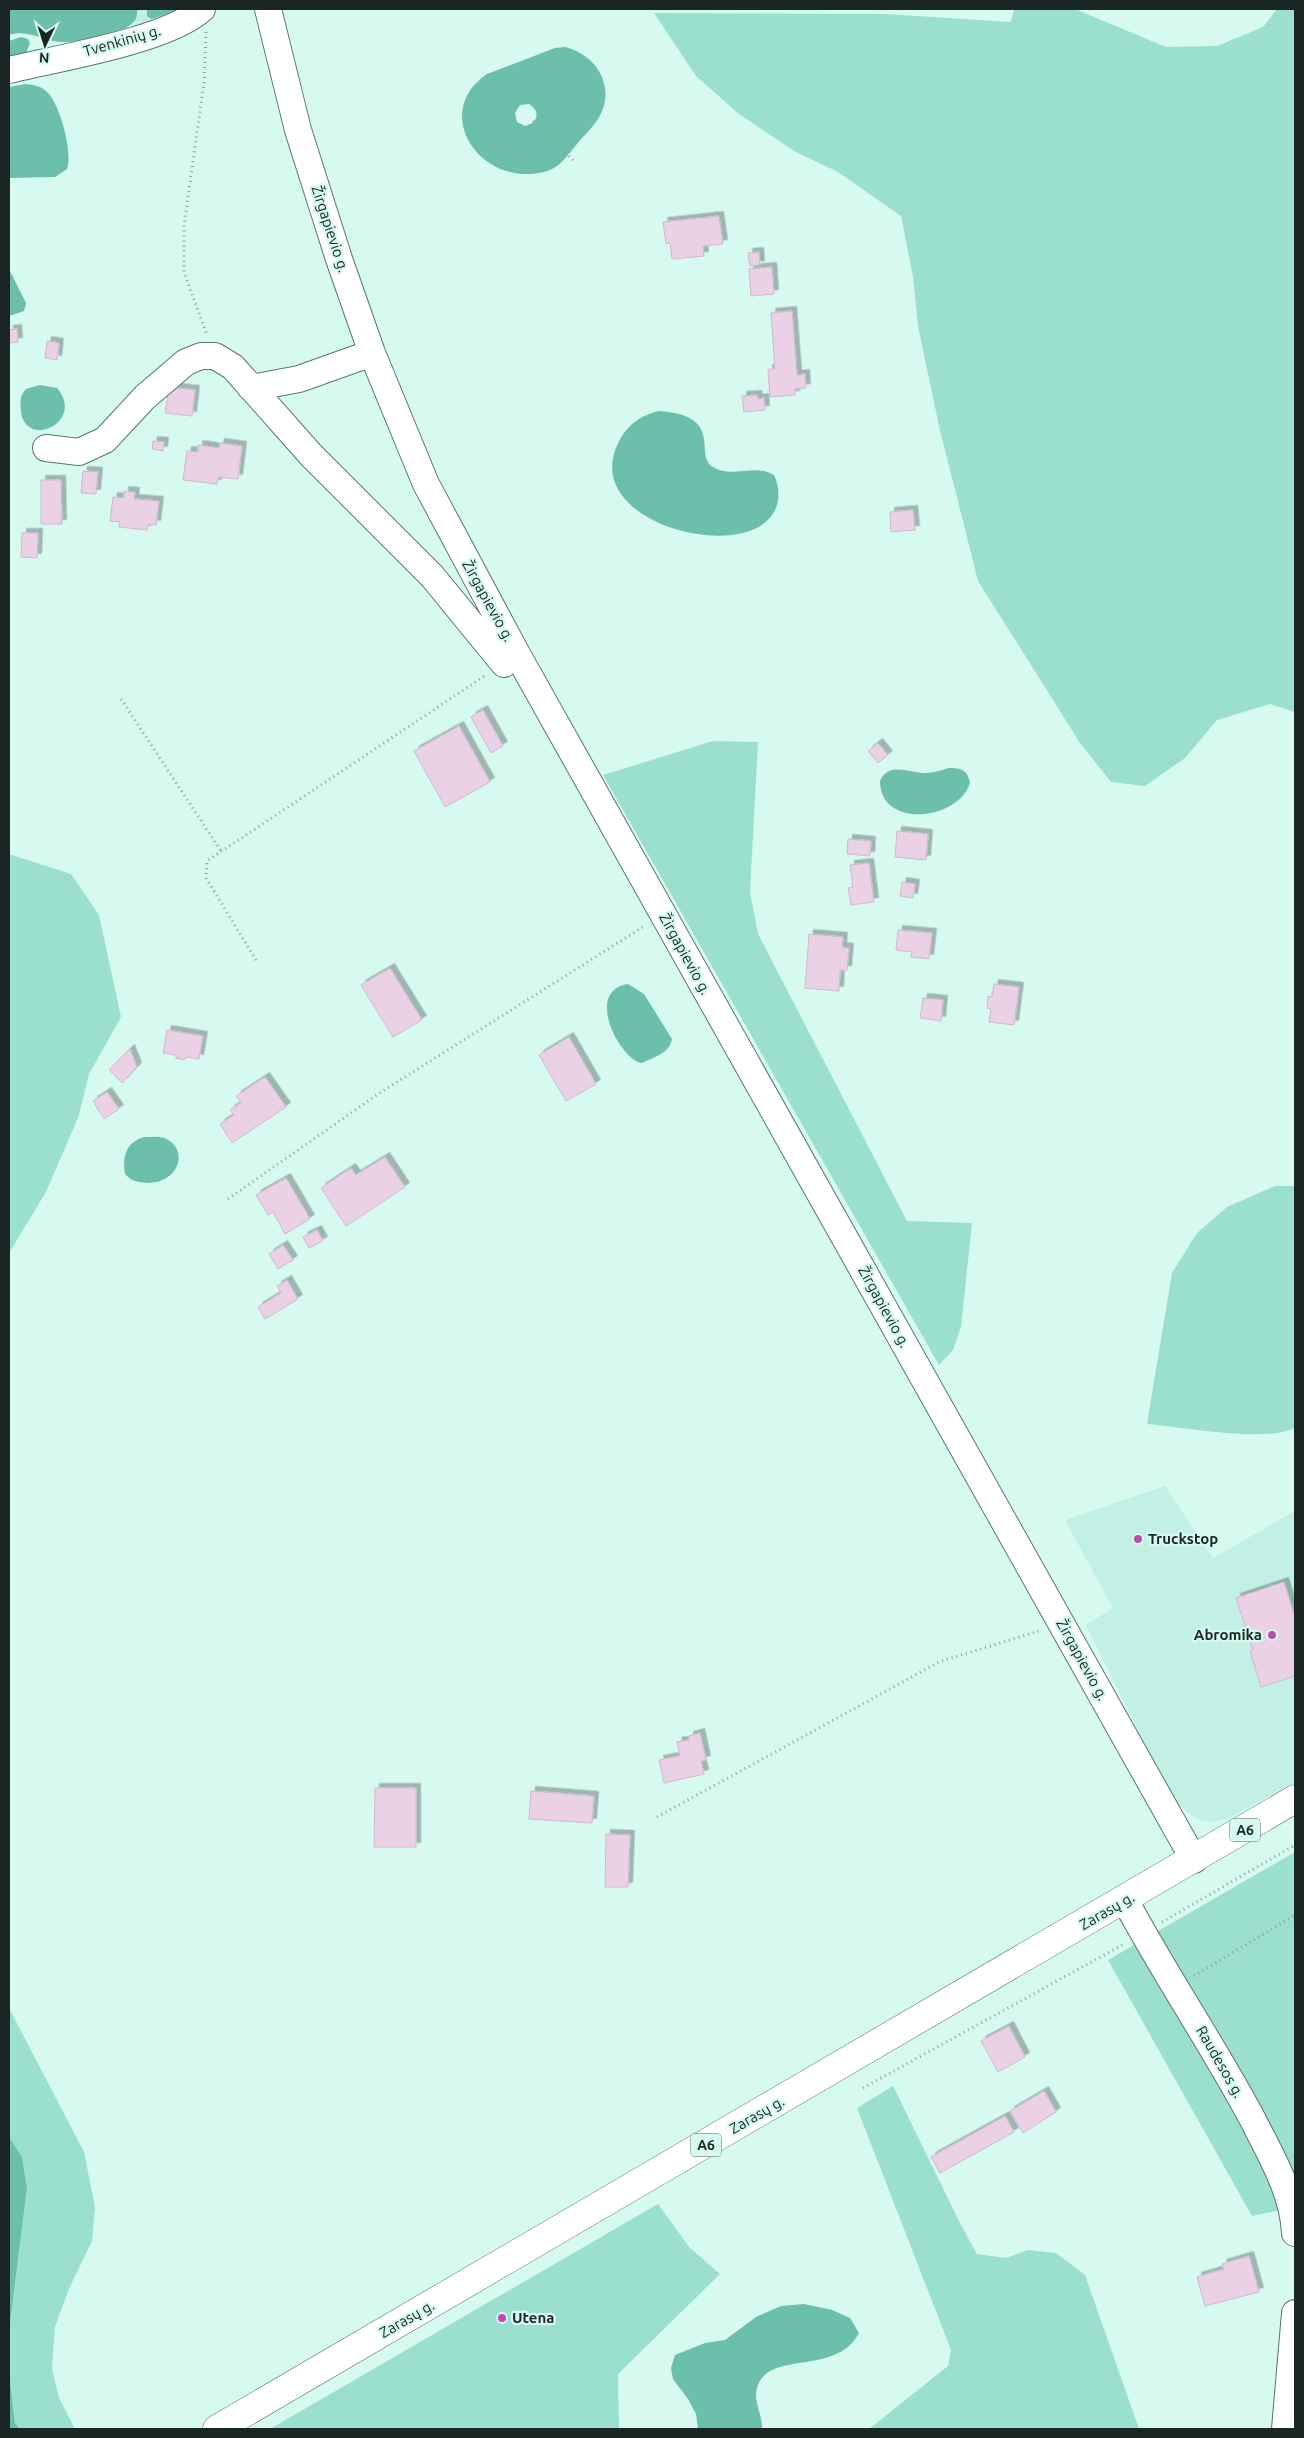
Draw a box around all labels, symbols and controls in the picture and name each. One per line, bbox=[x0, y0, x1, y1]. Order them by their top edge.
north arrow bbox=[20, 20, 70, 70]
street label: Tvenkinių g. bbox=[81, 21, 163, 60]
text: N bbox=[38, 50, 50, 66]
street label: Žirgapievio g. bbox=[308, 183, 353, 275]
street label: Žirgapievio g. bbox=[459, 557, 518, 644]
street label: Žirgapievio g. bbox=[656, 910, 715, 997]
street label: Žirgapievio g. bbox=[855, 1263, 914, 1350]
place label: Truckstop bbox=[1148, 1530, 1218, 1547]
marker: Truckstop bbox=[1132, 1533, 1144, 1545]
street label: Žirgapievio g. bbox=[1053, 1616, 1112, 1703]
place label: Abromika bbox=[1194, 1626, 1262, 1643]
marker: Abromika bbox=[1266, 1629, 1278, 1641]
road number: A6 bbox=[1230, 1818, 1260, 1842]
street label: Zarasų g. bbox=[1076, 1888, 1137, 1933]
street label: Raudesos g. bbox=[1193, 2023, 1248, 2101]
street label: Zarasų g. bbox=[726, 2092, 787, 2137]
road number: A6 bbox=[691, 2134, 721, 2156]
street label: Zarasų g. bbox=[376, 2296, 437, 2341]
place label: Utena bbox=[512, 2309, 554, 2326]
marker: Utena bbox=[496, 2312, 508, 2324]

